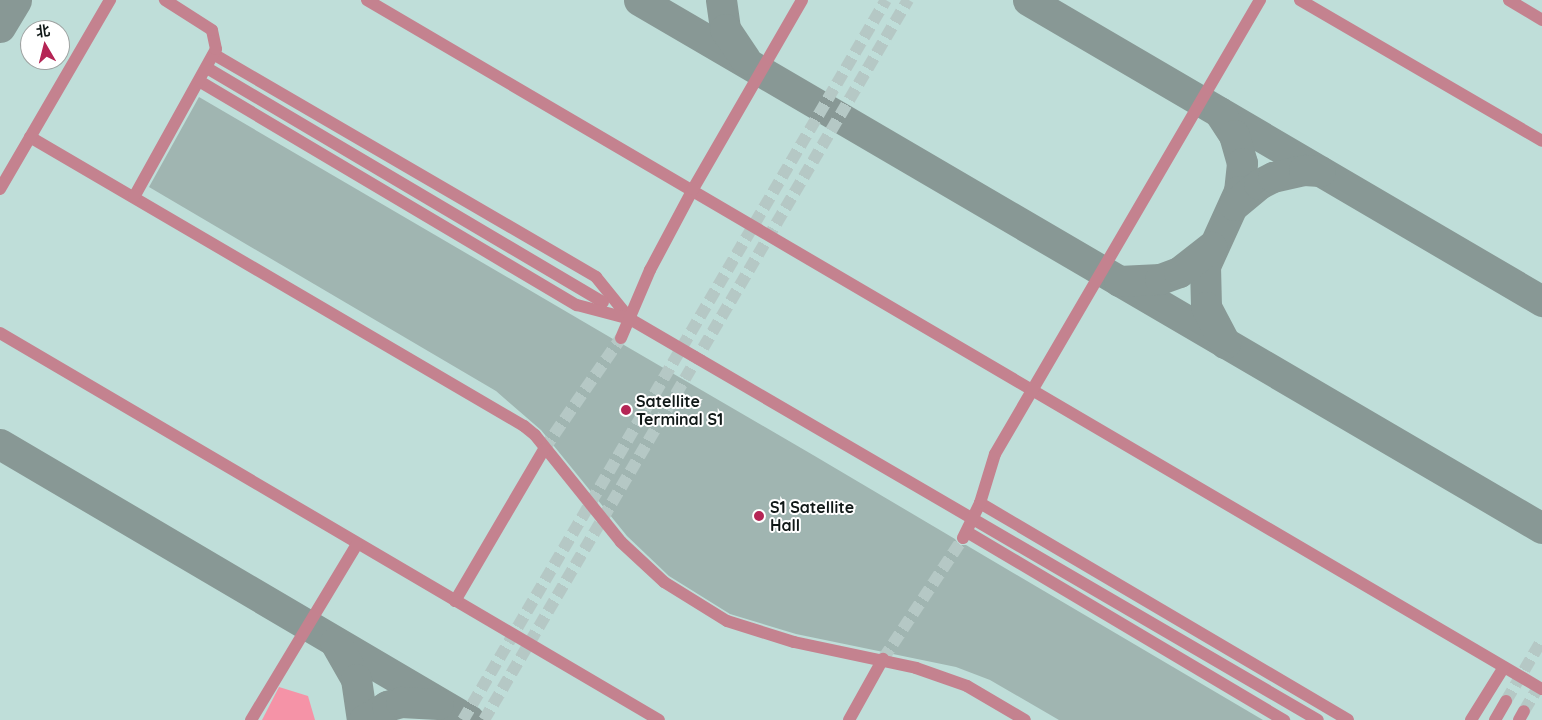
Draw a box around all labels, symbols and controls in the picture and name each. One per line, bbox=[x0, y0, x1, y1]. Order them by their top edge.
north arrow bbox=[20, 20, 70, 70]
text: 北 bbox=[35, 21, 51, 41]
place label: Satellite Terminal S1 bbox=[636, 391, 723, 429]
marker: Satellite Terminal S1 bbox=[620, 404, 632, 416]
place label: S1 Satellite Hall bbox=[770, 497, 854, 535]
marker: S1 Satellite Hall bbox=[752, 509, 766, 523]

